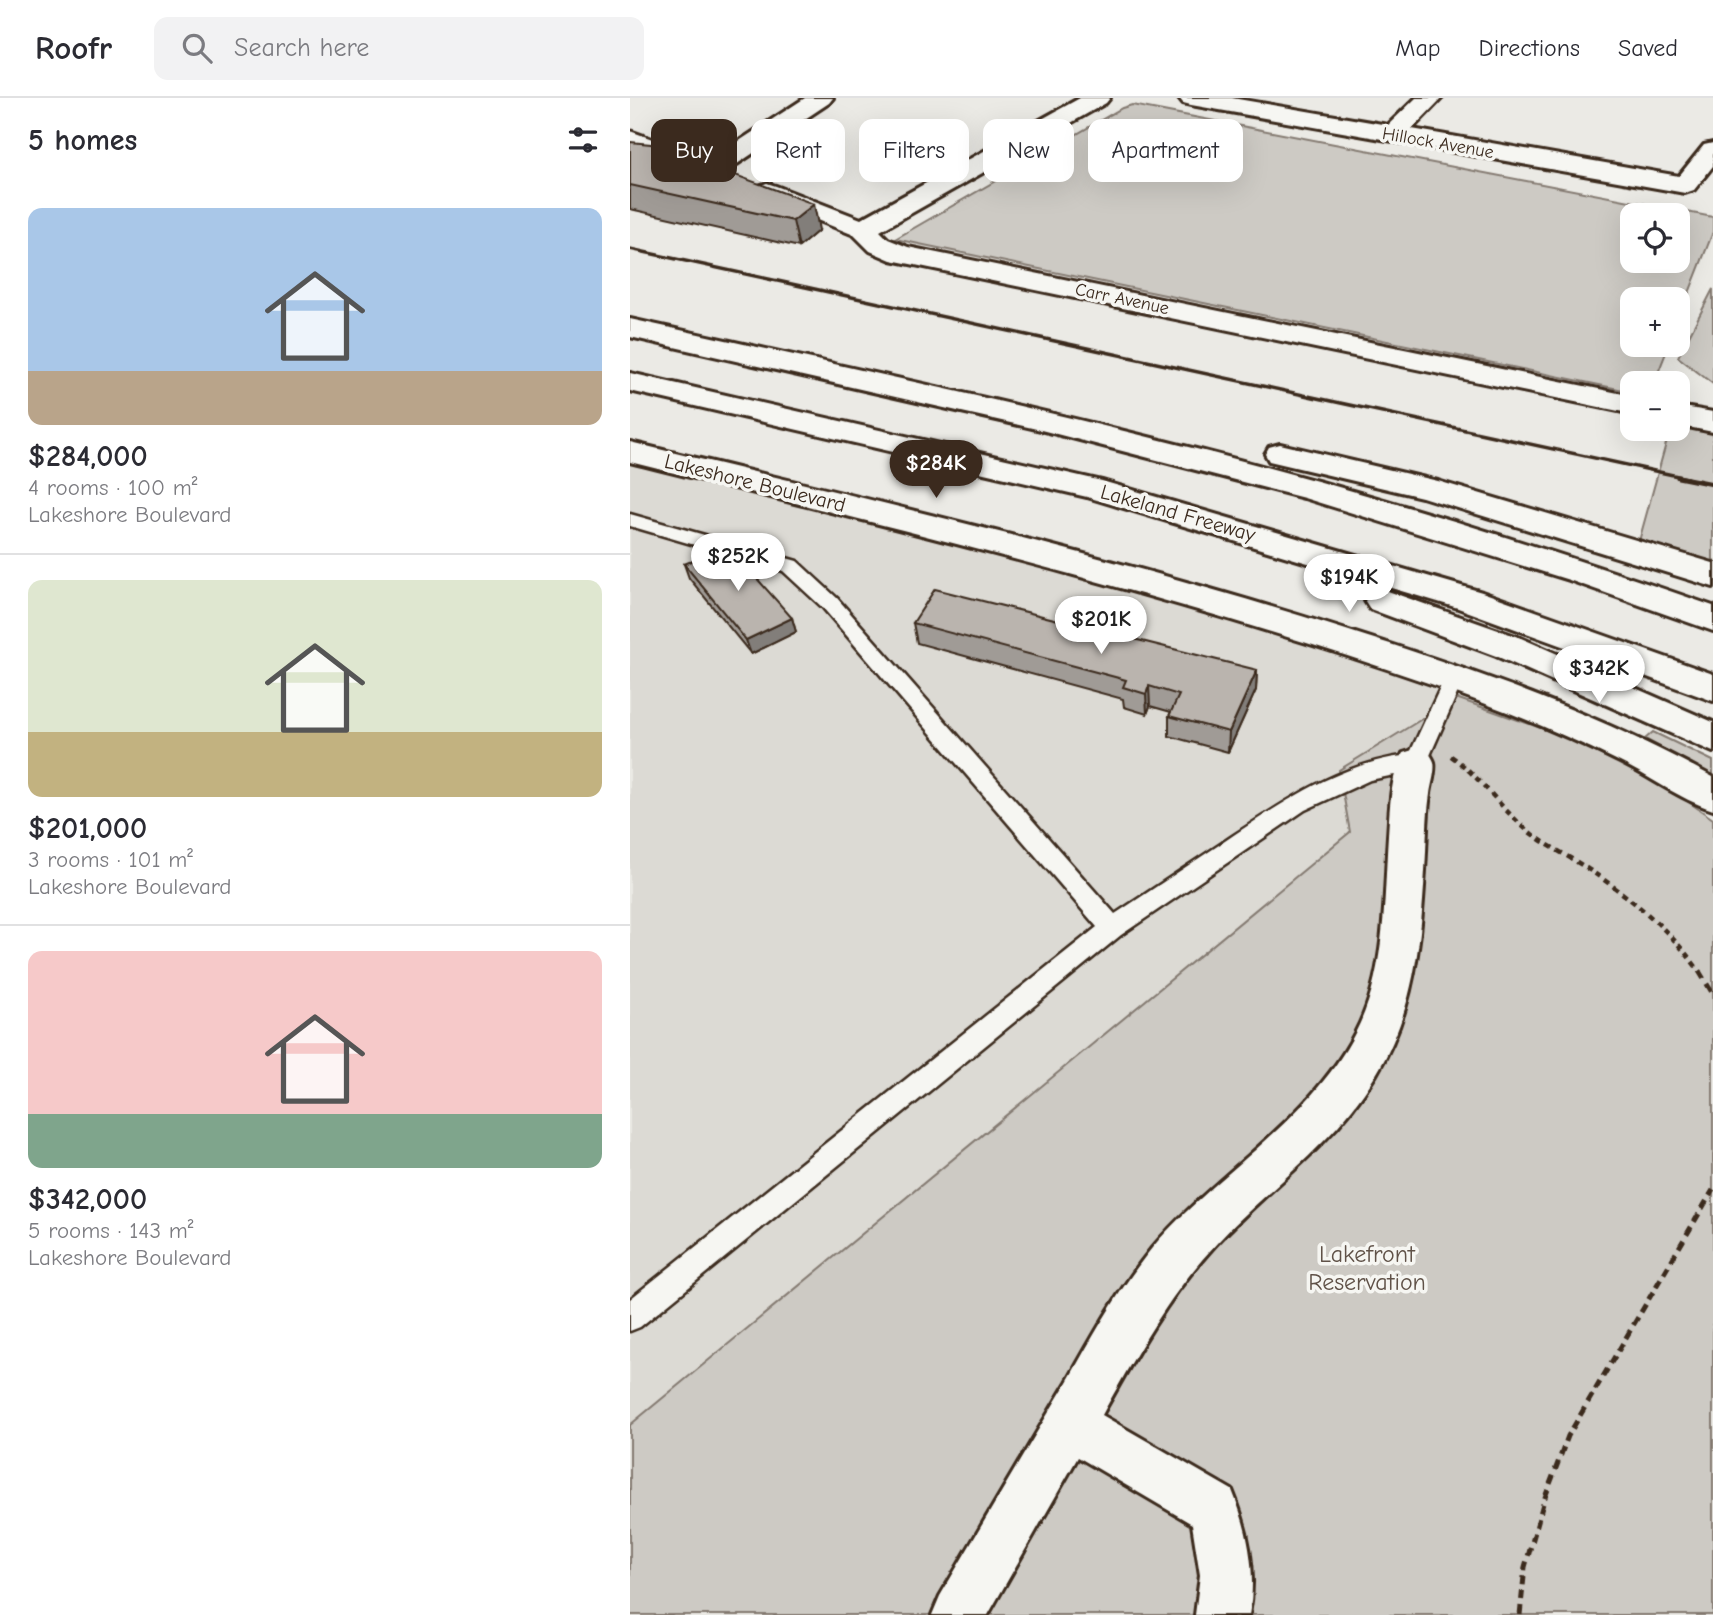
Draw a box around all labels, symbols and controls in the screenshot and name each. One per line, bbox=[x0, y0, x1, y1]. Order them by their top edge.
search box bbox=[154, 17, 644, 80]
text: Roofr bbox=[35, 29, 112, 67]
icon: search bbox=[178, 29, 216, 67]
text: Search here bbox=[234, 33, 369, 63]
text: Map bbox=[1395, 34, 1441, 62]
text: Directions bbox=[1479, 34, 1580, 62]
text: Saved bbox=[1618, 34, 1678, 62]
chip: Buy bbox=[651, 119, 737, 182]
chip: Rent bbox=[751, 119, 845, 182]
chip: Filters bbox=[859, 119, 969, 182]
chip: New bbox=[983, 119, 1074, 182]
chip: Apartment bbox=[1088, 119, 1243, 182]
icon: filters bbox=[564, 121, 602, 159]
text: 5 homes bbox=[28, 123, 137, 158]
street label: Hillock Avenue bbox=[1381, 123, 1495, 163]
map controls bbox=[1620, 203, 1690, 441]
button: locate bbox=[1620, 203, 1690, 273]
icon: home bbox=[252, 253, 378, 379]
street label: Carr Avenue bbox=[1073, 279, 1171, 319]
button: + bbox=[1620, 287, 1690, 357]
button: − bbox=[1620, 371, 1690, 441]
text: $284,000 bbox=[28, 439, 148, 474]
pin: $284K bbox=[887, 440, 985, 500]
street label: Lakeshore Boulevard bbox=[662, 449, 848, 517]
text: $284K bbox=[906, 449, 966, 476]
text: 4 rooms · 100 m² bbox=[28, 474, 197, 501]
street label: Lakeland Freeway bbox=[1098, 479, 1259, 547]
text: Lakeshore Boulevard bbox=[28, 501, 232, 528]
pin: $252K bbox=[689, 533, 787, 593]
text: $252K bbox=[707, 542, 769, 569]
pin: $194K bbox=[1300, 554, 1398, 614]
text: $194K bbox=[1320, 563, 1378, 590]
pin: $201K bbox=[1052, 596, 1150, 656]
text: $201K bbox=[1071, 605, 1131, 632]
icon: home bbox=[252, 625, 378, 751]
pin: $342K bbox=[1550, 646, 1648, 705]
text: $342K bbox=[1569, 654, 1629, 681]
text: $201,000 bbox=[28, 811, 147, 846]
text: 3 rooms · 101 m² bbox=[28, 846, 193, 873]
text: Lakeshore Boulevard bbox=[28, 873, 232, 900]
icon: home bbox=[252, 996, 378, 1122]
text: $342,000 bbox=[28, 1182, 147, 1217]
text: 5 rooms · 143 m² bbox=[28, 1217, 194, 1244]
park label: Lakefront Reservation bbox=[1308, 1240, 1426, 1296]
text: Lakeshore Boulevard bbox=[28, 1244, 232, 1271]

